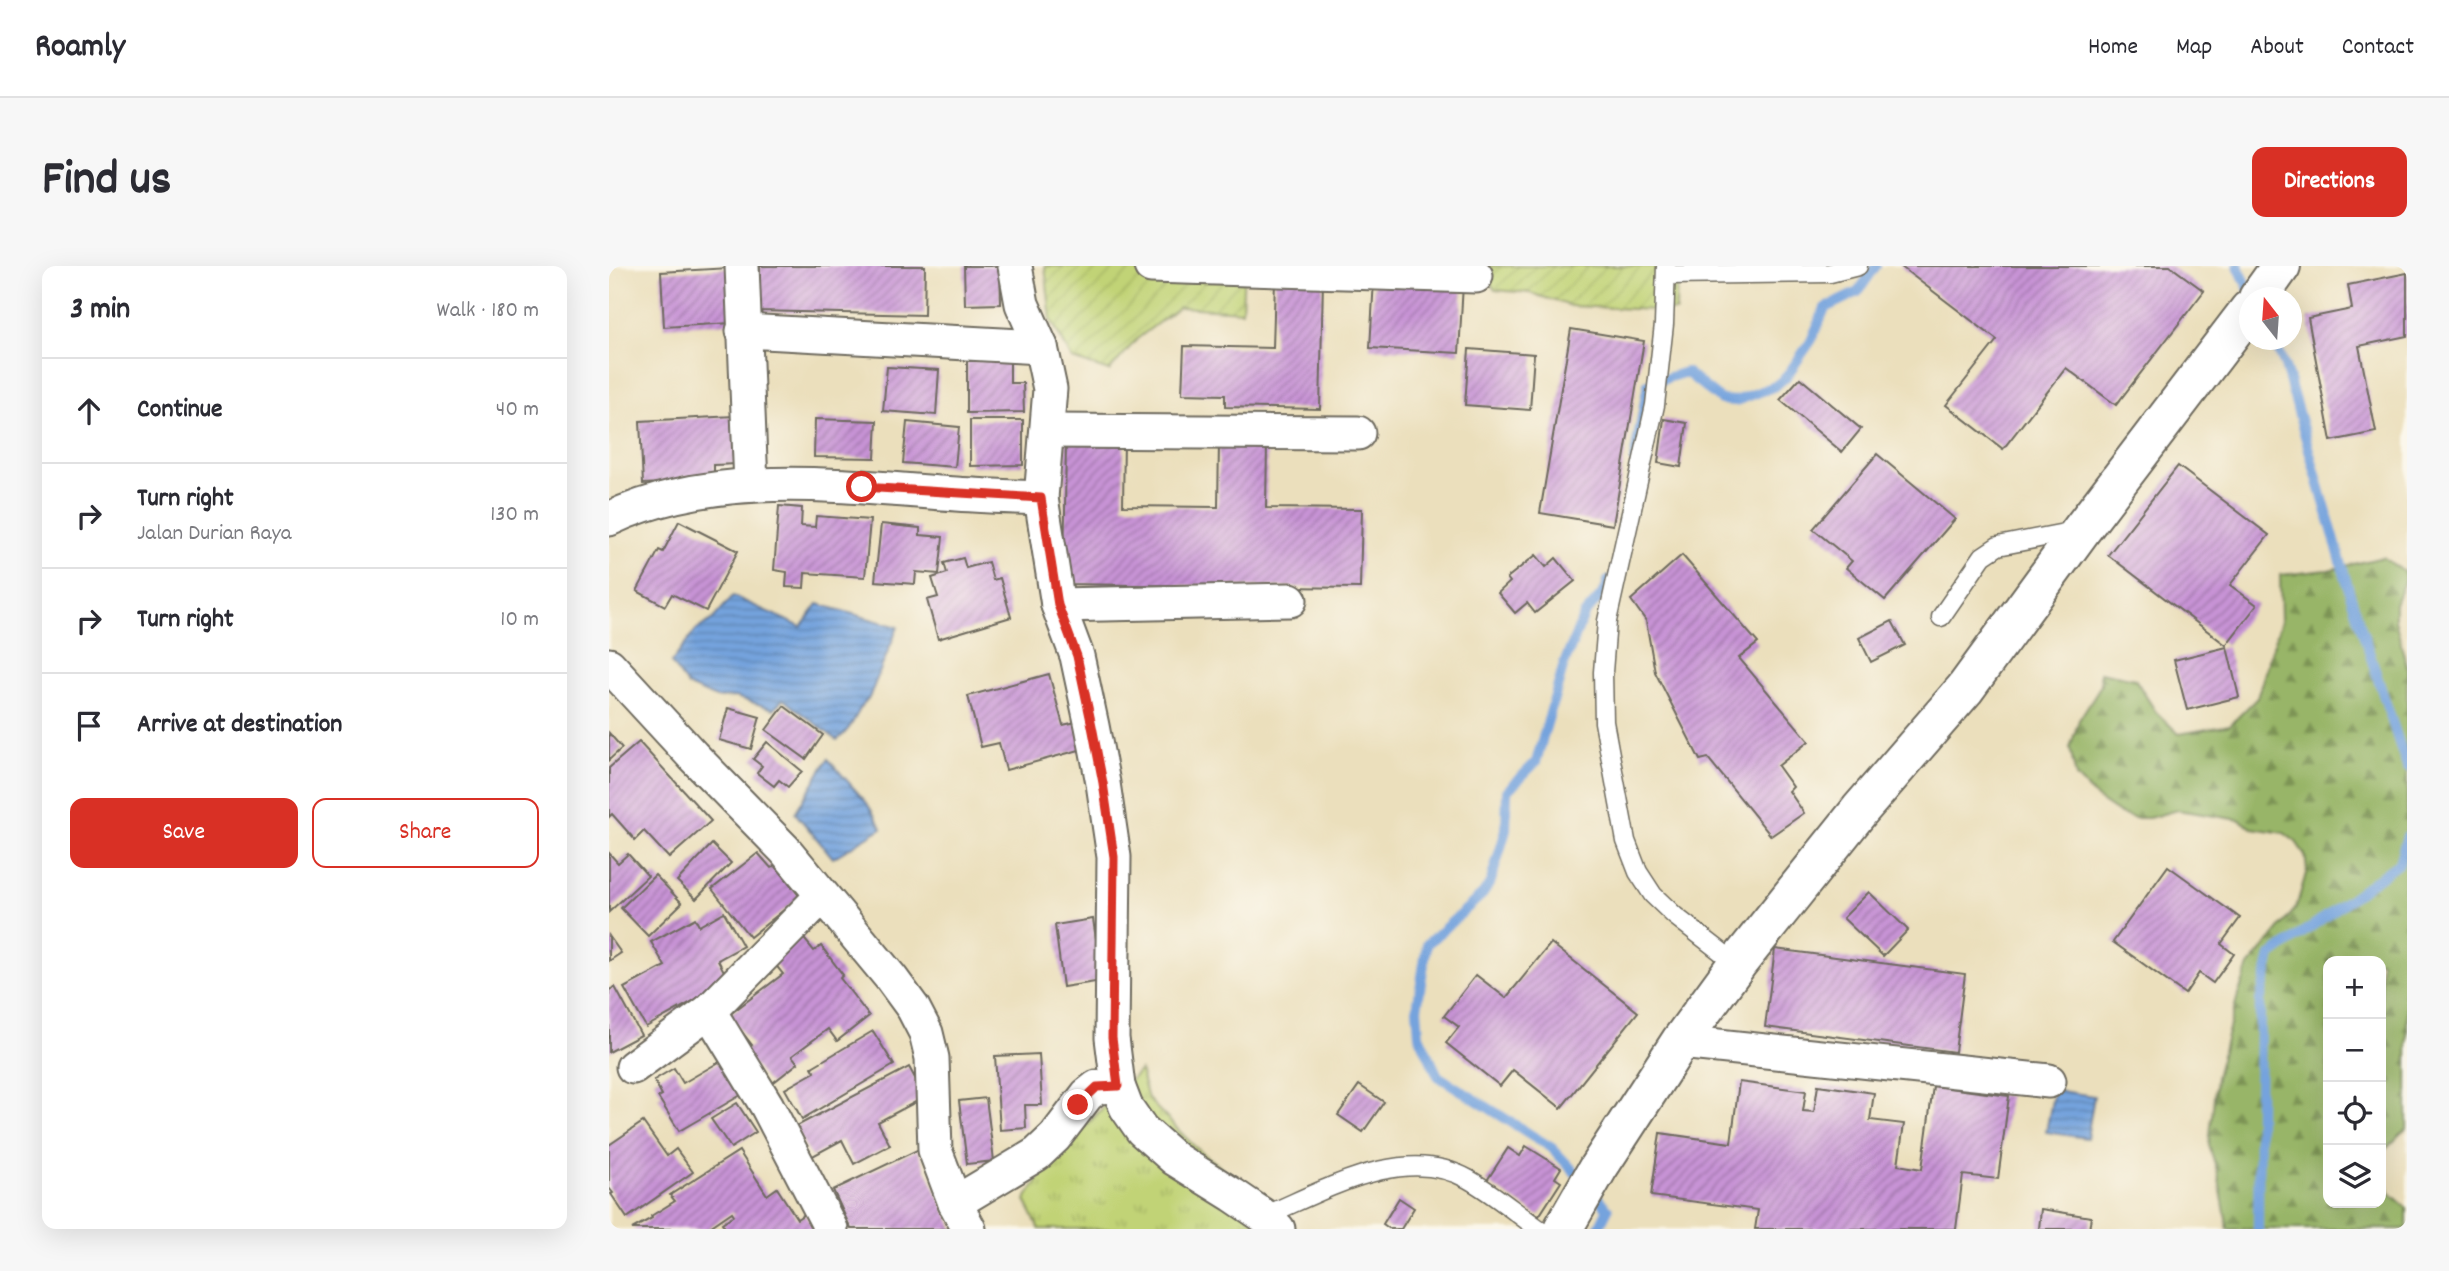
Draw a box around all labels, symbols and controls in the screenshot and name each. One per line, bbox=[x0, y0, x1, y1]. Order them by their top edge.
text: Roamly bbox=[35, 25, 125, 72]
text: Home bbox=[2088, 31, 2138, 65]
text: Map bbox=[2176, 31, 2212, 65]
text: About bbox=[2250, 31, 2304, 65]
text: Contact bbox=[2342, 31, 2414, 65]
text: Find us bbox=[42, 147, 171, 217]
button: Directions bbox=[2252, 147, 2407, 217]
north arrow bbox=[2239, 287, 2302, 350]
text: 3 min bbox=[70, 290, 130, 333]
text: Walk · 180 m bbox=[436, 295, 539, 328]
icon: ahead bbox=[70, 392, 108, 430]
text: Continue bbox=[137, 392, 222, 429]
text: 40 m bbox=[496, 394, 539, 427]
route start bbox=[846, 471, 877, 502]
text: Turn right bbox=[137, 481, 234, 518]
icon: right bbox=[70, 497, 108, 535]
text: 130 m bbox=[490, 499, 539, 532]
text: Jalan Durian Raya bbox=[137, 518, 292, 551]
icon: right bbox=[70, 602, 108, 640]
text: Turn right bbox=[137, 602, 234, 639]
text: 10 m bbox=[500, 604, 539, 637]
icon: arrive bbox=[70, 707, 108, 745]
text: Arrive at destination bbox=[137, 707, 342, 744]
button: Save bbox=[70, 798, 298, 868]
button: Share bbox=[312, 798, 539, 868]
map controls bbox=[2323, 956, 2386, 1208]
button: + bbox=[2323, 956, 2386, 1019]
button: − bbox=[2323, 1019, 2386, 1082]
button: locate bbox=[2323, 1082, 2386, 1145]
route end bbox=[1062, 1089, 1093, 1120]
button: layers bbox=[2323, 1145, 2386, 1208]

